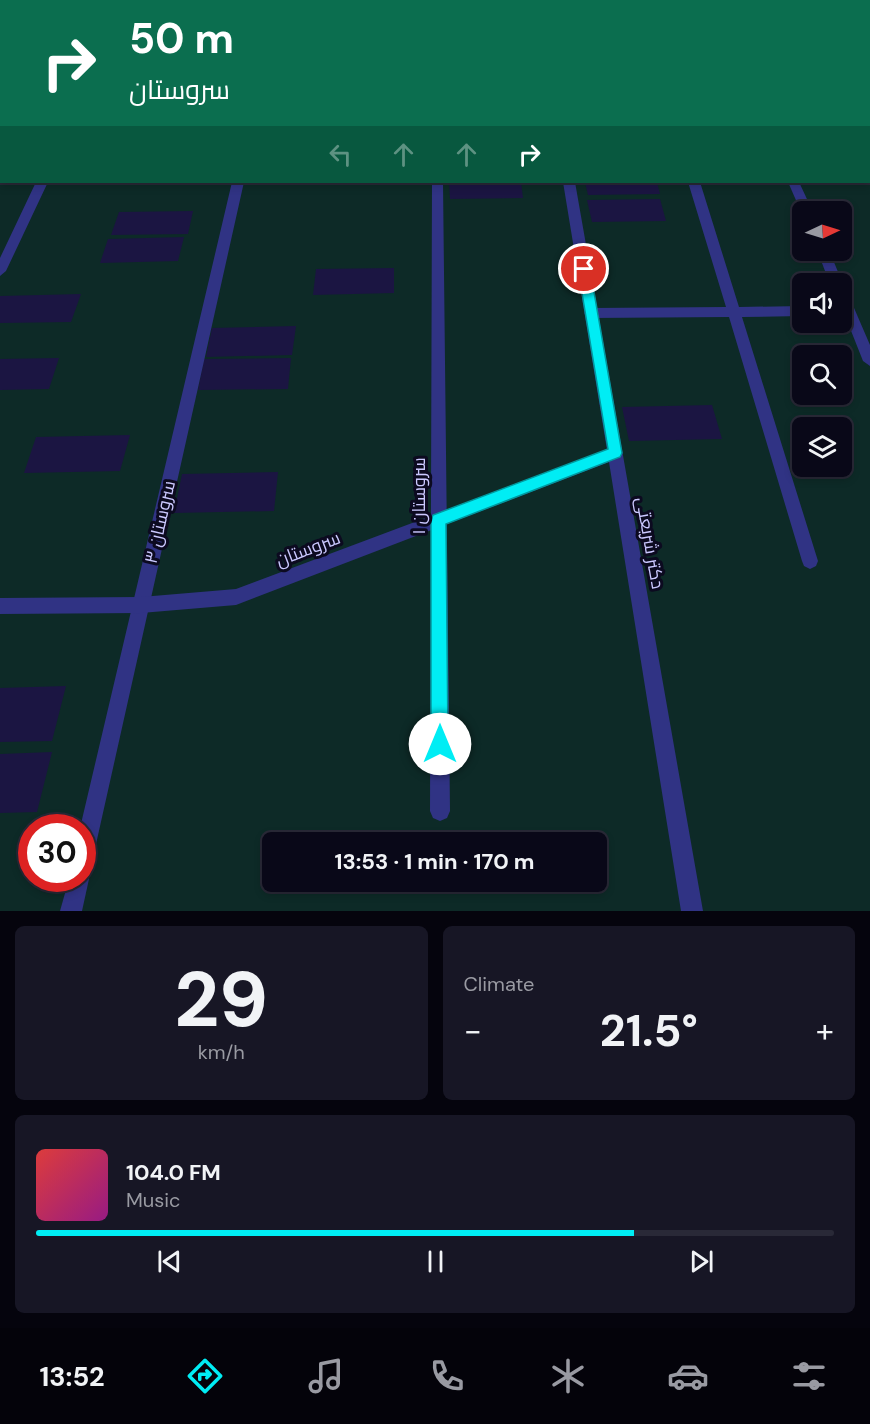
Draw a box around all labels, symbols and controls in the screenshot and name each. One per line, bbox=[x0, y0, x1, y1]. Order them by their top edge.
text: 50 m bbox=[129, 11, 234, 66]
icon: right bbox=[30, 24, 108, 102]
text: سروستان bbox=[129, 72, 230, 107]
icon: left bbox=[324, 138, 357, 171]
icon: ahead bbox=[387, 138, 420, 171]
icon: ahead bbox=[450, 138, 483, 171]
icon: right bbox=[513, 138, 546, 171]
north arrow bbox=[792, 201, 852, 261]
map controls bbox=[792, 201, 852, 477]
pin bbox=[558, 243, 609, 294]
icon: arrive bbox=[567, 252, 600, 285]
button: sound bbox=[792, 273, 852, 333]
button: search bbox=[792, 345, 852, 405]
button: layers bbox=[792, 417, 852, 477]
street label: سروستان ۱ bbox=[407, 457, 431, 535]
street label: سروستان ۳ bbox=[139, 478, 181, 566]
street label: دکتر شریعتی bbox=[630, 495, 670, 591]
street label: سروستان bbox=[272, 526, 344, 572]
position arrow bbox=[408, 712, 472, 776]
speed limit sign: 30 bbox=[18, 814, 96, 892]
text: 13:53 · 1 min · 170 m bbox=[334, 847, 535, 876]
text: 29 bbox=[174, 949, 268, 1050]
text: Climate bbox=[464, 971, 534, 997]
text: 21.5° bbox=[600, 1001, 698, 1060]
text: − bbox=[464, 1009, 482, 1052]
text: + bbox=[816, 1009, 834, 1052]
text: km/h bbox=[198, 1039, 245, 1065]
text: 104.0 FM bbox=[126, 1158, 221, 1187]
text: Music bbox=[126, 1187, 181, 1213]
icon: previous bbox=[153, 1245, 186, 1278]
icon: pause bbox=[419, 1245, 452, 1278]
icon: next bbox=[685, 1245, 718, 1278]
icon: directions bbox=[184, 1355, 226, 1397]
icon: music bbox=[305, 1355, 347, 1397]
icon: phone bbox=[426, 1355, 468, 1397]
icon: climate bbox=[547, 1355, 589, 1397]
icon: car bbox=[667, 1355, 709, 1397]
icon: filters bbox=[788, 1355, 830, 1397]
text: 13:52 bbox=[39, 1359, 105, 1394]

